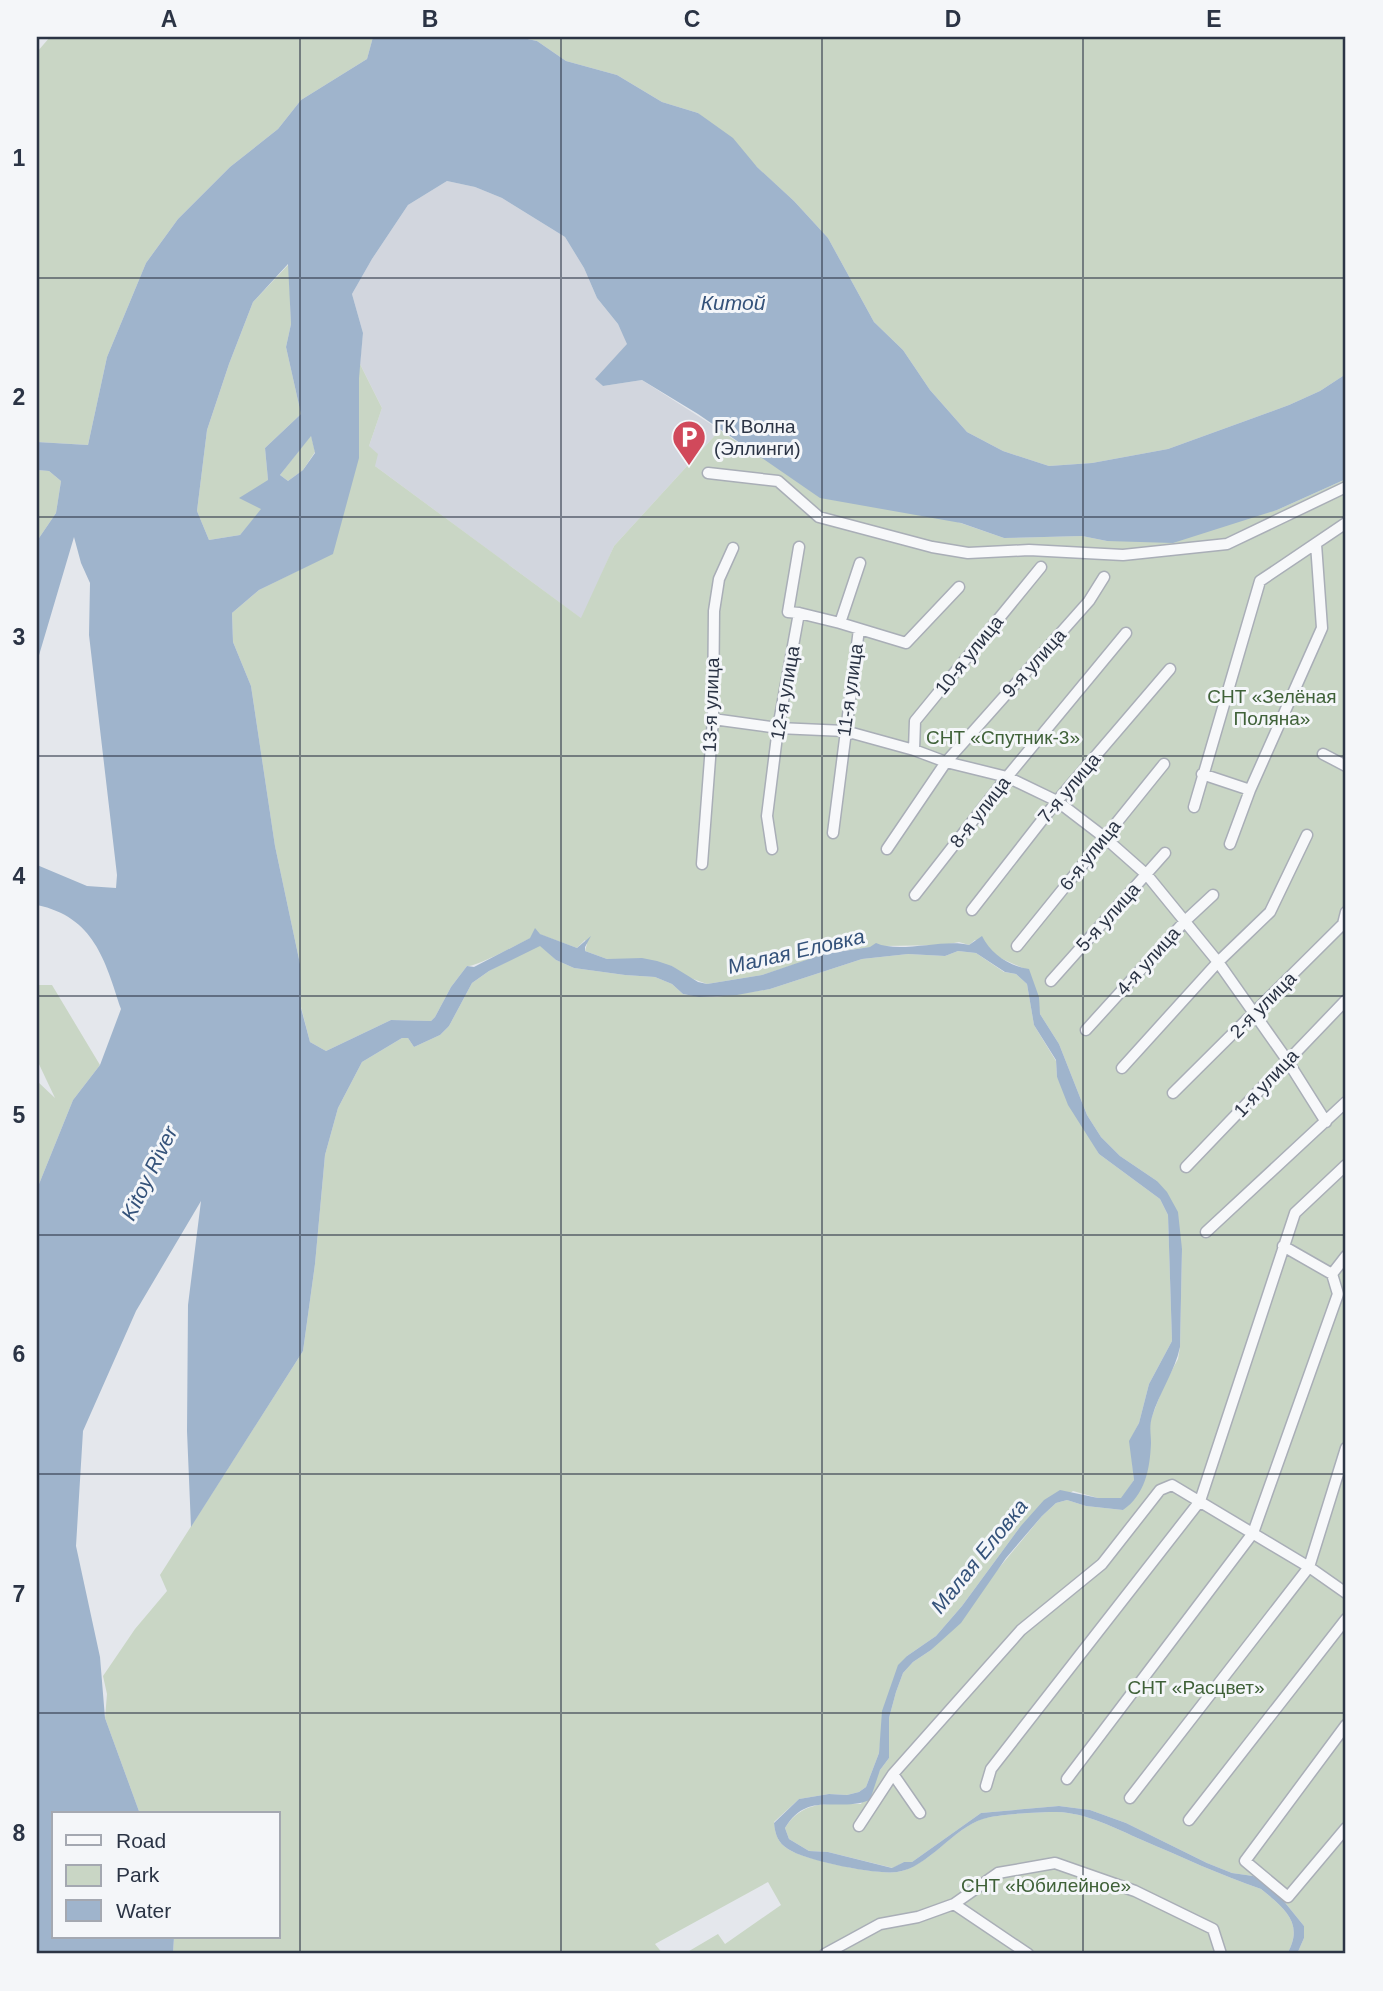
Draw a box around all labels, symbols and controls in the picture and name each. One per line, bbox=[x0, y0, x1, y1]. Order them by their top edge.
text: A bbox=[161, 6, 177, 32]
text: B bbox=[422, 6, 438, 32]
text: C bbox=[684, 6, 700, 32]
text: D bbox=[945, 6, 961, 32]
text: E bbox=[1206, 6, 1222, 32]
text: 1 bbox=[13, 145, 26, 171]
water label: Китой bbox=[701, 291, 766, 314]
text: 2 bbox=[13, 384, 25, 410]
place label: ГК Волна (Эллинги) bbox=[714, 416, 801, 459]
parking icon: ГК Волна (Эллинги) bbox=[670, 418, 708, 467]
street label: 10-я улица bbox=[931, 611, 1007, 699]
text: 3 bbox=[13, 624, 25, 650]
street label: 9-я улица bbox=[998, 624, 1070, 701]
street label: 11-я улица bbox=[833, 642, 867, 738]
street label: 12-я улица bbox=[766, 644, 804, 742]
street label: 13-я улица bbox=[699, 657, 723, 753]
park label: СНТ «Зелёная Поляна» bbox=[1207, 686, 1337, 729]
park label: СНТ «Спутник-3» bbox=[926, 727, 1080, 748]
street label: 7-я улица bbox=[1034, 748, 1105, 827]
street label: 8-я улица bbox=[946, 772, 1015, 852]
street label: 6-я улица bbox=[1055, 815, 1125, 895]
text: 4 bbox=[13, 863, 26, 889]
street label: 5-я улица bbox=[1072, 878, 1144, 955]
street label: 4-я улица bbox=[1112, 922, 1184, 999]
water label: Малая Еловка bbox=[725, 924, 867, 978]
street label: 2-я улица bbox=[1226, 967, 1301, 1042]
street label: 1-я улица bbox=[1229, 1045, 1303, 1121]
text: 5 bbox=[13, 1102, 26, 1128]
water label: Kitoy River bbox=[116, 1121, 182, 1224]
text: 6 bbox=[13, 1341, 25, 1367]
water label: Малая Еловка bbox=[926, 1494, 1032, 1618]
text: 7 bbox=[13, 1581, 25, 1607]
park label: СНТ «Расцвет» bbox=[1128, 1677, 1264, 1698]
legend bbox=[52, 1812, 280, 1938]
text: 8 bbox=[13, 1820, 26, 1846]
text: Road bbox=[116, 1829, 166, 1852]
text: Park bbox=[116, 1863, 160, 1886]
park label: СНТ «Юбилейное» bbox=[961, 1875, 1131, 1896]
text: Water bbox=[116, 1899, 171, 1922]

